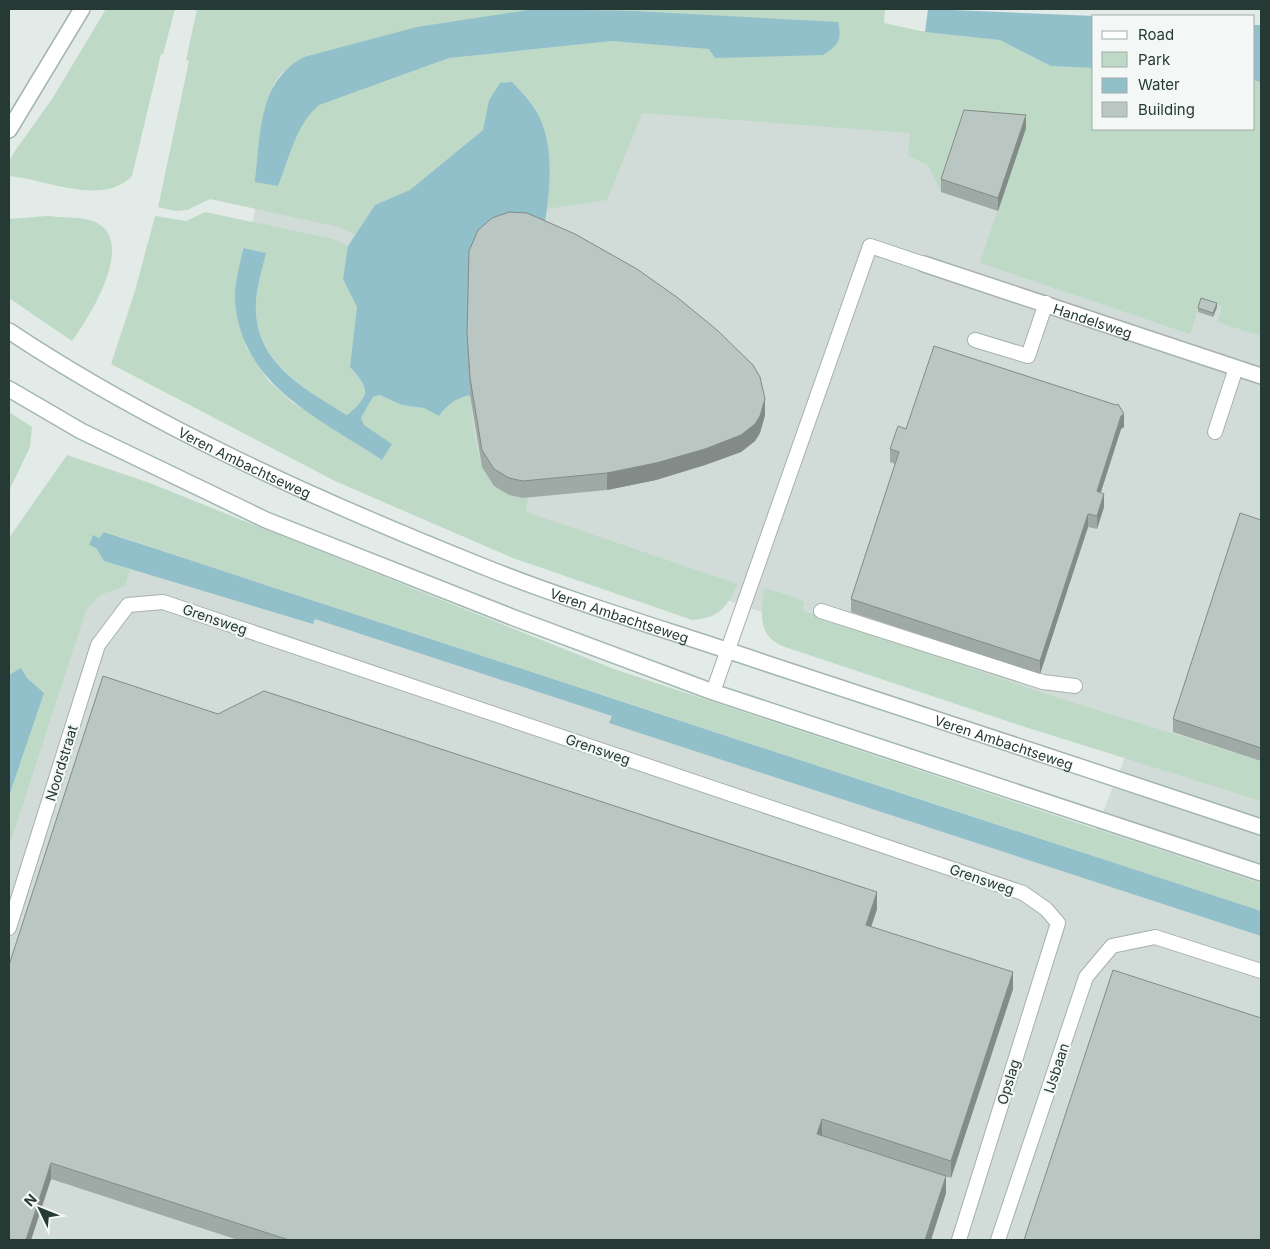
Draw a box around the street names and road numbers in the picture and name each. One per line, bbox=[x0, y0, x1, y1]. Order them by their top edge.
street label: Handelsweg bbox=[1051, 299, 1135, 341]
street label: Veren Ambachtseweg bbox=[176, 423, 314, 501]
street label: Veren Ambachtseweg bbox=[548, 584, 691, 646]
street label: Grensweg bbox=[180, 600, 250, 638]
street label: Veren Ambachtseweg bbox=[932, 711, 1076, 773]
street label: Noordstraat bbox=[41, 723, 81, 803]
street label: Grensweg bbox=[563, 730, 633, 768]
street label: Grensweg bbox=[947, 860, 1017, 898]
street label: IJsbaan bbox=[1040, 1041, 1072, 1095]
street label: Opslag bbox=[993, 1057, 1023, 1107]

